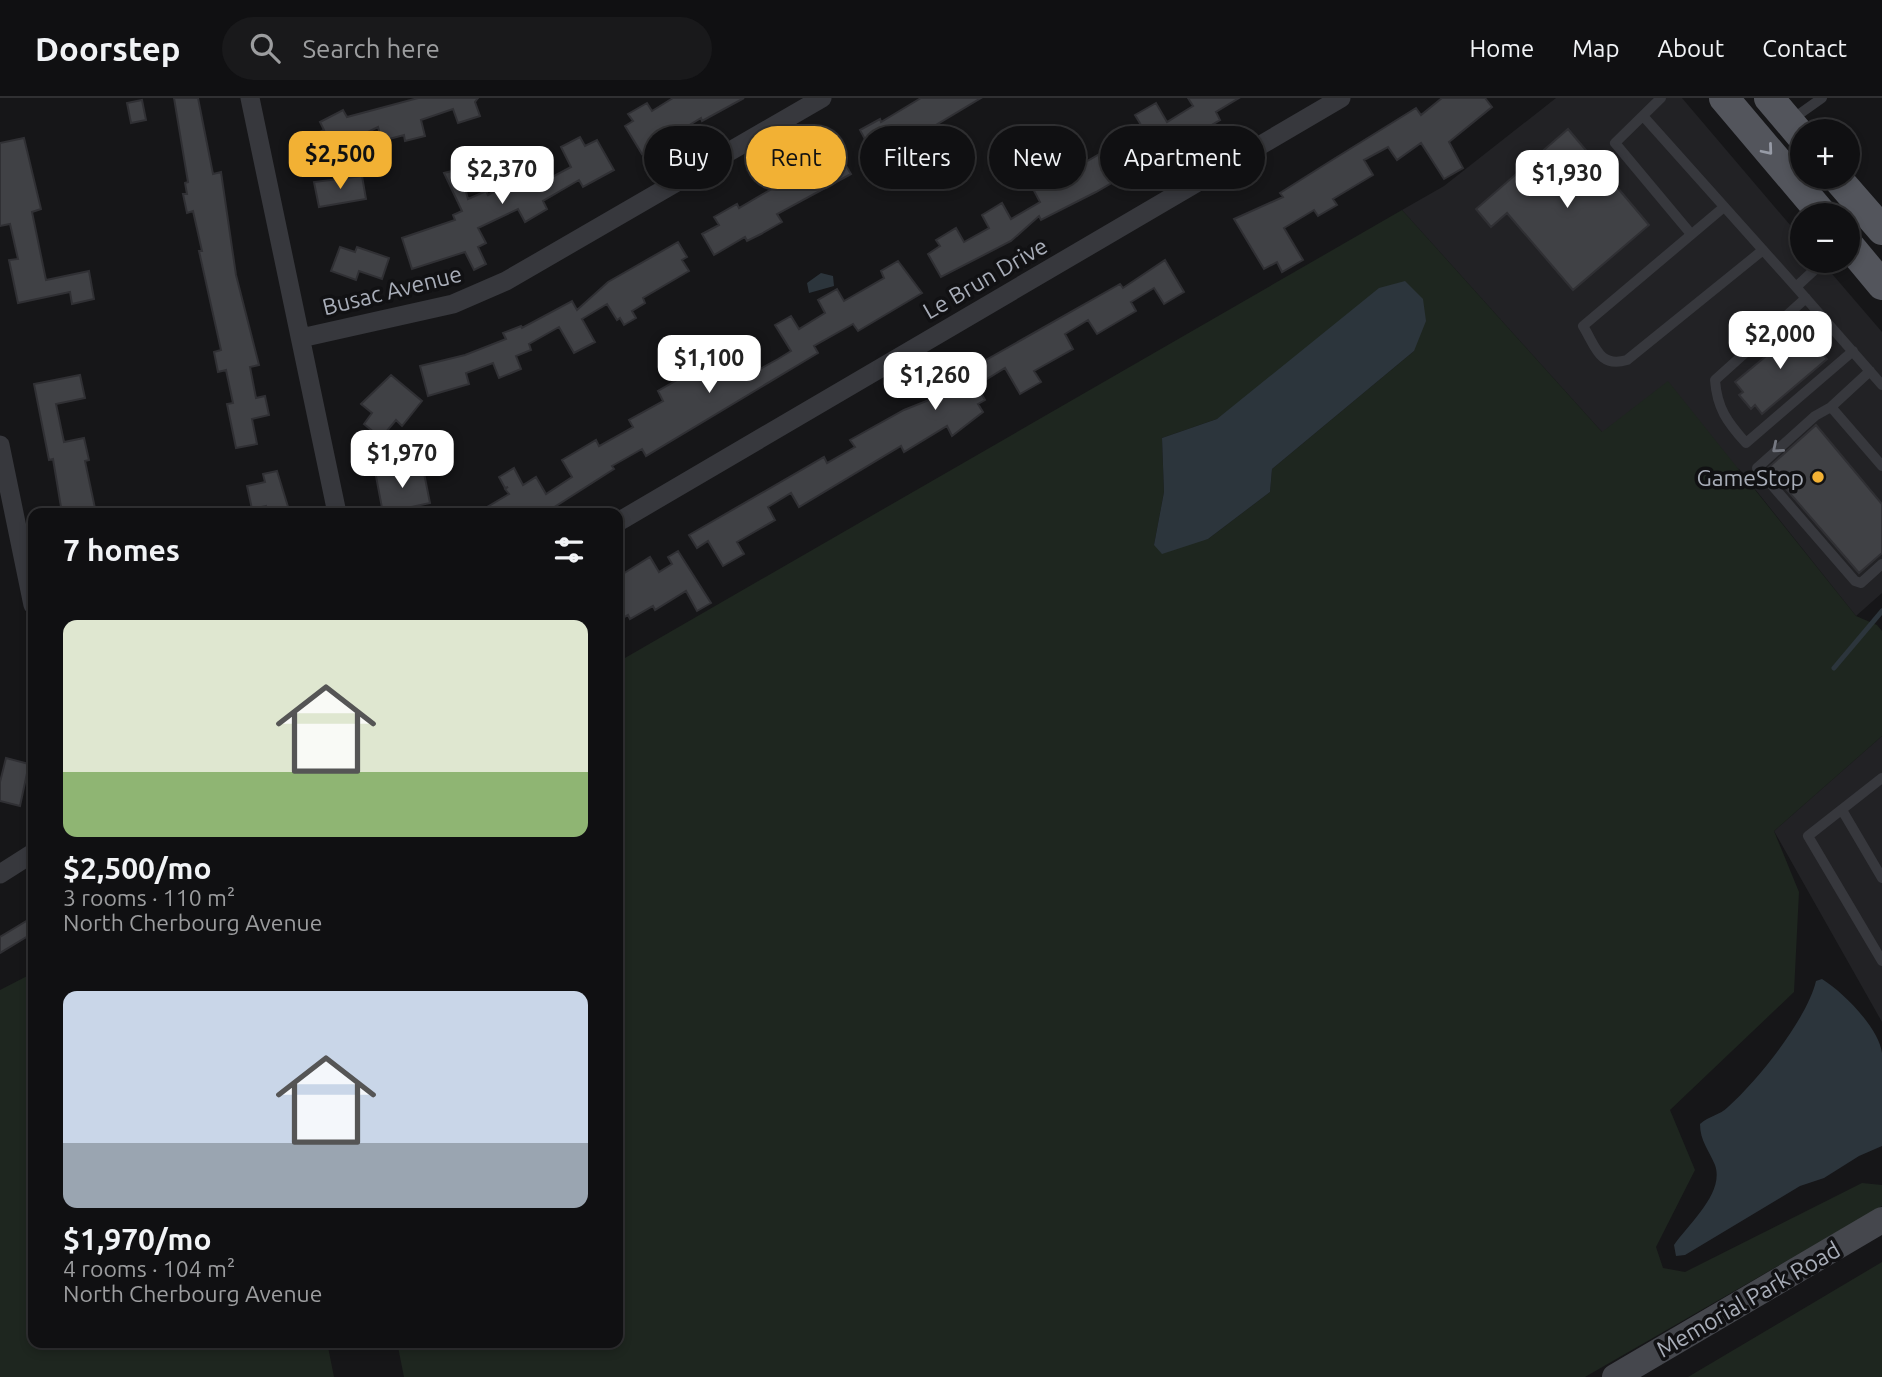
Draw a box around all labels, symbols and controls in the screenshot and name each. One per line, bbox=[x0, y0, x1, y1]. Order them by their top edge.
search box bbox=[222, 17, 712, 80]
icon: search bbox=[246, 29, 284, 67]
text: Doorstep bbox=[35, 30, 180, 67]
text: Search here bbox=[302, 34, 440, 63]
text: Home bbox=[1469, 35, 1534, 62]
text: Map bbox=[1572, 35, 1619, 62]
text: About bbox=[1657, 35, 1724, 62]
text: Contact bbox=[1762, 35, 1847, 62]
map controls bbox=[1790, 119, 1860, 273]
button: + bbox=[1790, 119, 1860, 189]
chip: Buy bbox=[644, 126, 732, 189]
chip: Rent bbox=[746, 126, 846, 189]
chip: Filters bbox=[860, 126, 975, 189]
chip: New bbox=[989, 126, 1086, 189]
chip: Apartment bbox=[1100, 126, 1265, 189]
pin: $2,500 bbox=[283, 132, 397, 191]
text: $2,500 bbox=[305, 141, 375, 166]
one-way arrow bbox=[1760, 142, 1772, 155]
pin: $2,370 bbox=[445, 146, 559, 206]
pin: $1,930 bbox=[1510, 150, 1624, 210]
text: $2,370 bbox=[467, 156, 537, 181]
text: $1,930 bbox=[1532, 160, 1602, 185]
button: − bbox=[1790, 203, 1860, 273]
street label: Le Brun Drive bbox=[919, 232, 1051, 324]
street label: Busac Avenue bbox=[320, 261, 464, 319]
pin: $2,000 bbox=[1723, 312, 1837, 371]
text: $2,000 bbox=[1745, 321, 1815, 346]
pin: $1,100 bbox=[652, 336, 766, 395]
text: $1,100 bbox=[674, 345, 744, 370]
pin: $1,260 bbox=[878, 352, 992, 412]
text: $1,260 bbox=[900, 362, 970, 387]
pin: $1,970 bbox=[345, 430, 459, 490]
text: $1,970 bbox=[367, 440, 437, 465]
one-way arrow bbox=[1772, 440, 1785, 452]
place label: GameStop bbox=[1696, 465, 1804, 490]
marker: GameStop bbox=[1810, 469, 1826, 485]
icon: filters bbox=[550, 531, 588, 569]
text: 7 homes bbox=[63, 533, 180, 567]
icon: home bbox=[263, 666, 389, 792]
text: $2,500/mo bbox=[63, 851, 212, 885]
text: 3 rooms · 110 m² bbox=[63, 885, 235, 910]
text: North Cherbourg Avenue bbox=[63, 910, 322, 935]
icon: home bbox=[263, 1037, 389, 1163]
text: $1,970/mo bbox=[63, 1222, 212, 1256]
street label: Memorial Park Road bbox=[1652, 1236, 1844, 1362]
text: 4 rooms · 104 m² bbox=[63, 1256, 235, 1281]
text: North Cherbourg Avenue bbox=[63, 1281, 322, 1306]

